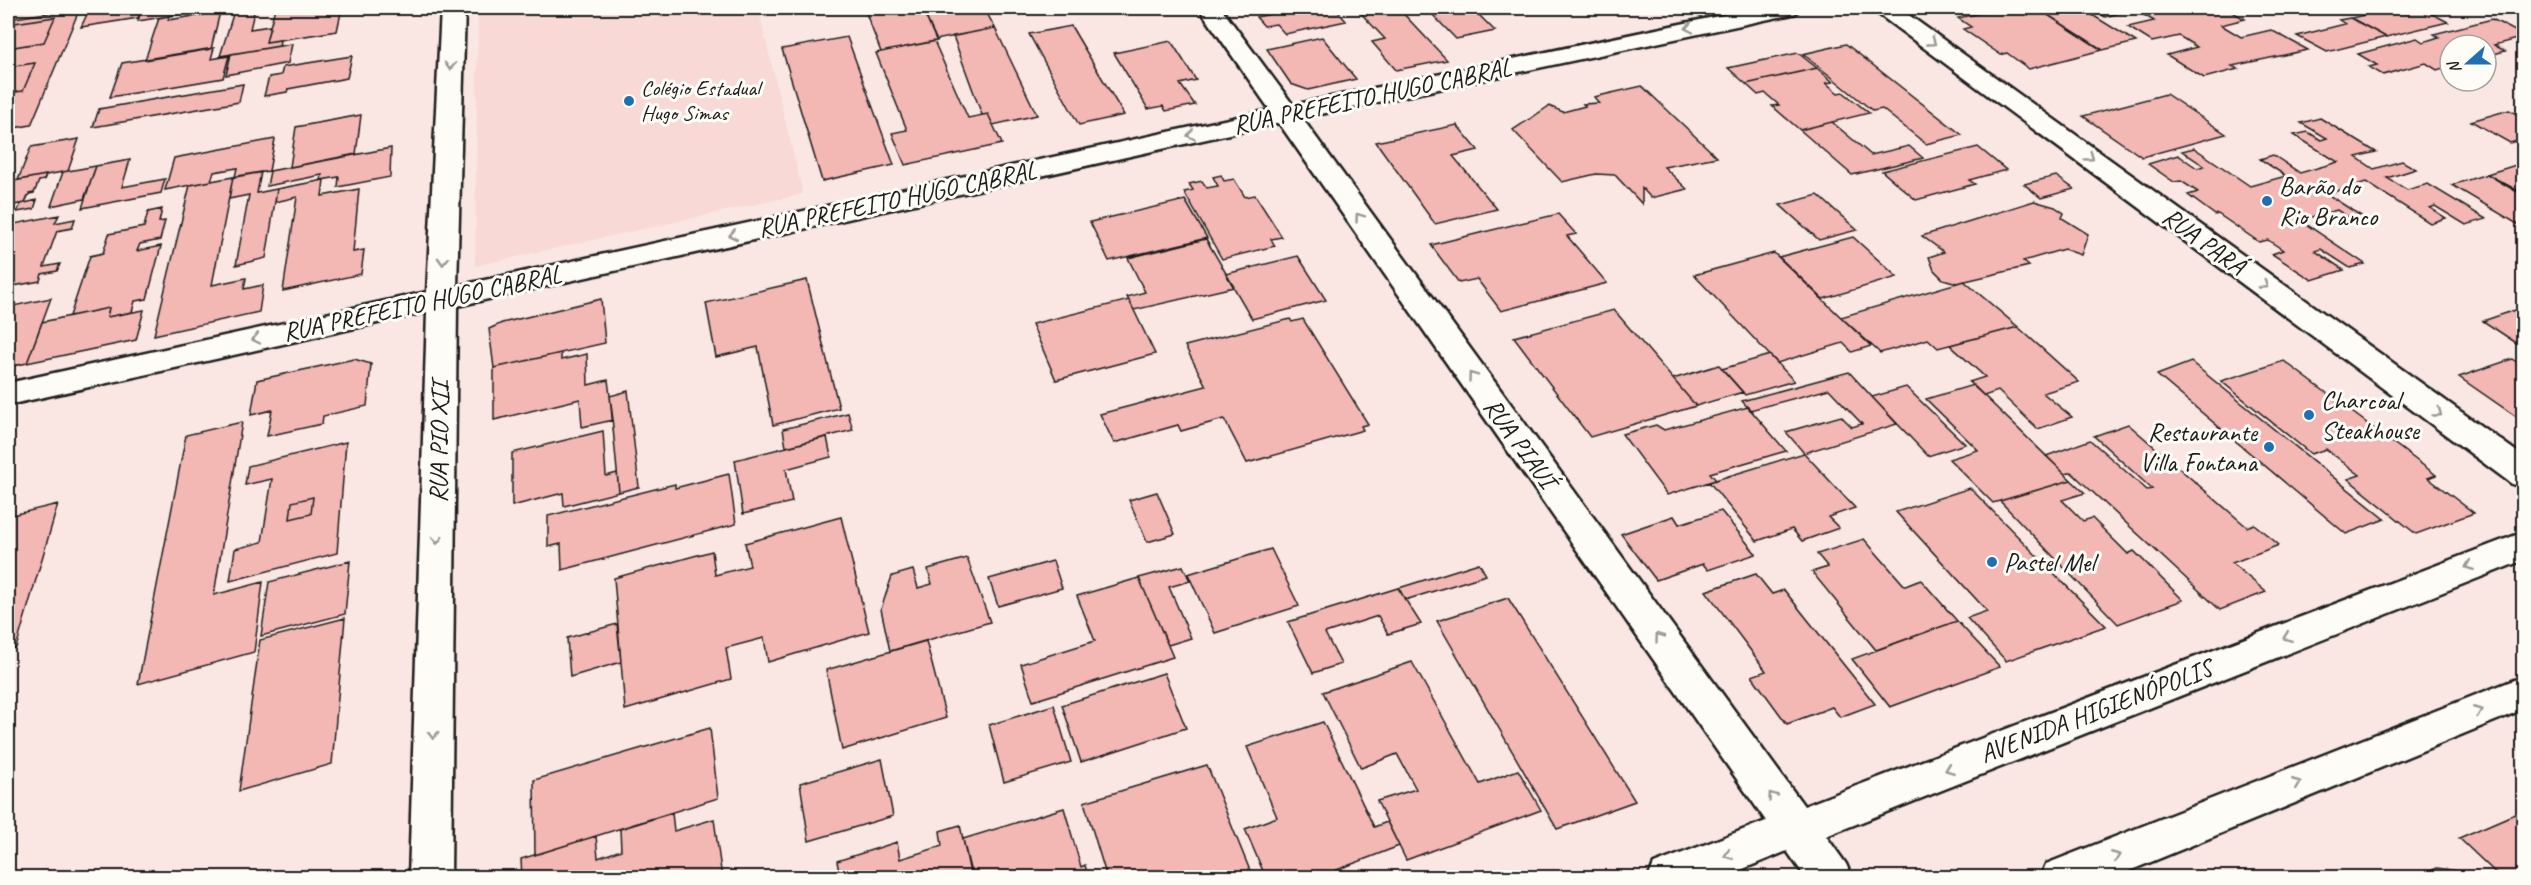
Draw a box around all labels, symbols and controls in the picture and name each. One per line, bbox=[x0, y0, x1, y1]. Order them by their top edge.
one-way arrow bbox=[1685, 21, 1695, 34]
north arrow bbox=[2438, 33, 2498, 93]
one-way arrow bbox=[1926, 35, 1937, 46]
street label: RUA PREFEITO HUGO CABRAL bbox=[1230, 50, 1515, 142]
text: N bbox=[2443, 57, 2466, 76]
one-way arrow bbox=[444, 61, 457, 70]
place label: Colégio Estadual Hugo Simas bbox=[641, 74, 764, 127]
marker: Colégio Estadual Hugo Simas bbox=[622, 94, 636, 108]
one-way arrow bbox=[1186, 127, 1196, 140]
one-way arrow bbox=[2083, 150, 2094, 161]
street label: RUA PREFEITO HUGO CABRAL bbox=[755, 153, 1040, 245]
place label: Barão do Rio Branco bbox=[2279, 170, 2379, 233]
marker: Barão do Rio Branco bbox=[2260, 194, 2274, 208]
street label: RUA PARÁ bbox=[2156, 200, 2254, 284]
one-way arrow bbox=[1355, 213, 1366, 224]
one-way arrow bbox=[729, 228, 739, 241]
one-way arrow bbox=[437, 256, 450, 265]
street label: RUA PREFEITO HUGO CABRAL bbox=[280, 257, 565, 349]
one-way arrow bbox=[2257, 278, 2268, 289]
one-way arrow bbox=[251, 332, 261, 345]
one-way arrow bbox=[1468, 371, 1479, 382]
street label: RUA PIO XII bbox=[421, 376, 457, 503]
place label: Charcoal Steakhouse bbox=[2321, 384, 2421, 447]
street label: RUA PIAUÍ bbox=[1476, 392, 1567, 499]
one-way arrow bbox=[2432, 405, 2443, 416]
marker: Charcoal Steakhouse bbox=[2302, 408, 2316, 422]
place label: Restaurante Villa Fontana bbox=[2140, 416, 2259, 479]
marker: Restaurante Villa Fontana bbox=[2262, 440, 2276, 454]
one-way arrow bbox=[431, 535, 443, 544]
place label: Pastel Mel bbox=[2004, 546, 2099, 579]
marker: Pastel Mel bbox=[1985, 555, 1999, 569]
one-way arrow bbox=[2464, 559, 2475, 571]
one-way arrow bbox=[2283, 630, 2294, 642]
one-way arrow bbox=[1655, 633, 1666, 644]
street label: AVENIDA HIGIENÓPOLIS bbox=[1975, 650, 2221, 771]
one-way arrow bbox=[2472, 705, 2482, 718]
one-way arrow bbox=[427, 730, 439, 739]
one-way arrow bbox=[1944, 761, 1955, 774]
one-way arrow bbox=[2291, 778, 2302, 790]
one-way arrow bbox=[1768, 791, 1779, 802]
one-way arrow bbox=[1723, 847, 1734, 860]
one-way arrow bbox=[2110, 851, 2121, 863]

